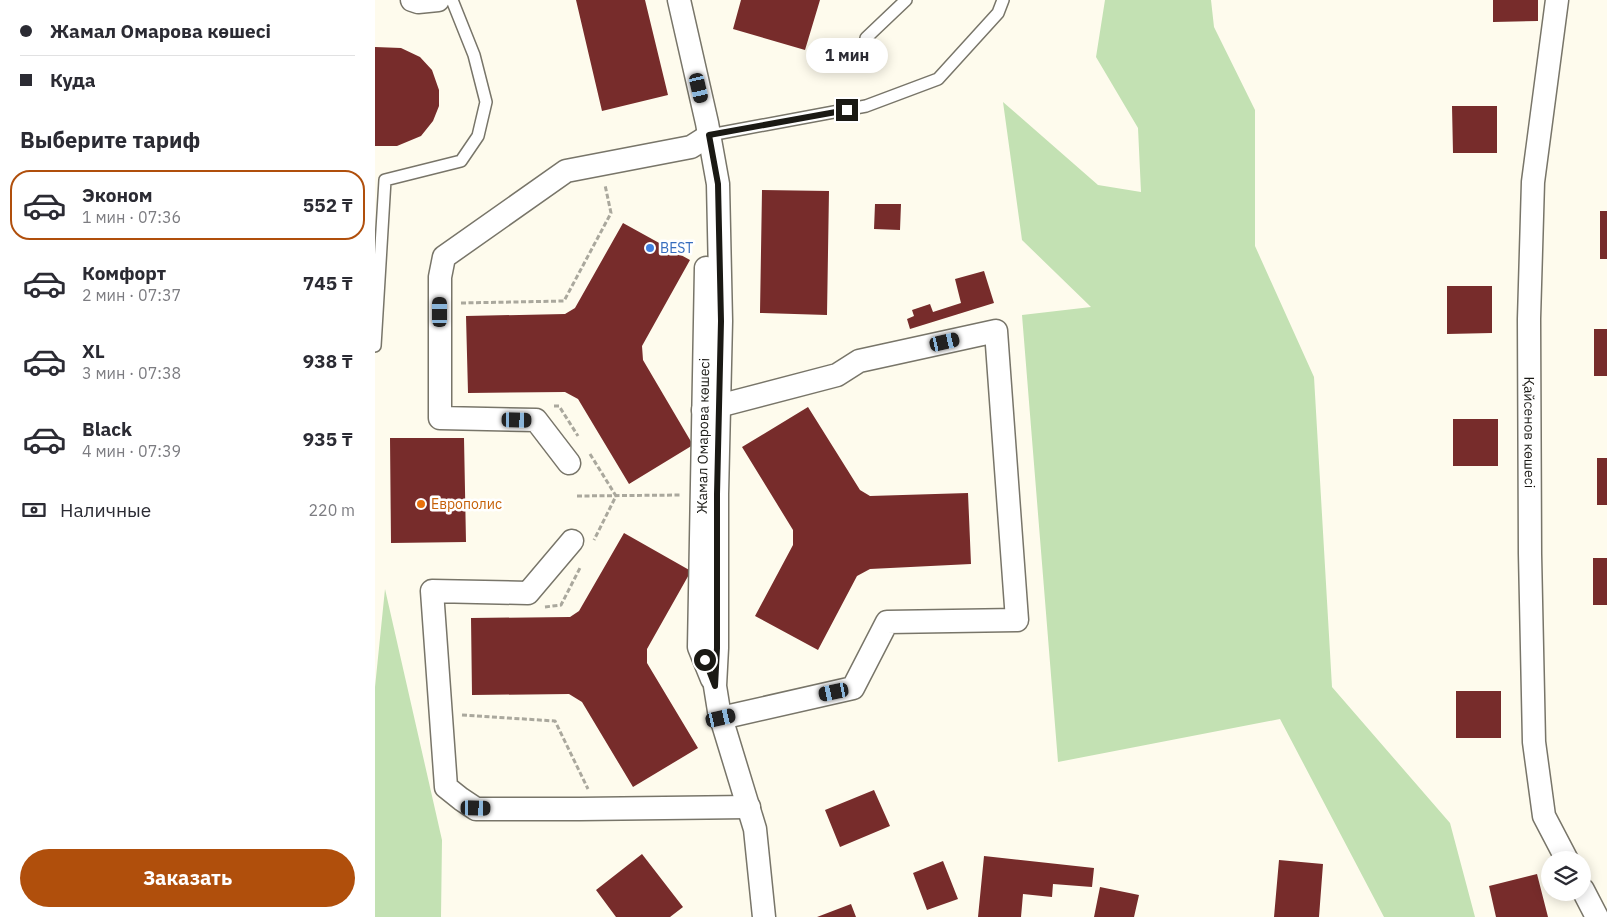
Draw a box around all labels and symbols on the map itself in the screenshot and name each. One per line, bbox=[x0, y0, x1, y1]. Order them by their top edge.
callout: 1 мин bbox=[806, 38, 888, 72]
car bbox=[688, 72, 709, 104]
route end bbox=[836, 99, 858, 121]
place label: BEST bbox=[660, 239, 693, 257]
marker: BEST bbox=[644, 242, 656, 254]
car bbox=[432, 297, 447, 327]
car bbox=[928, 331, 961, 353]
street label: Жамал Омарова көшесі bbox=[693, 358, 713, 514]
street label: Қайсенов көшесі bbox=[1520, 377, 1539, 488]
car bbox=[501, 412, 532, 428]
place label: Европолис bbox=[431, 495, 502, 513]
marker: Европолис bbox=[415, 498, 427, 510]
route start bbox=[694, 649, 716, 671]
car bbox=[817, 682, 850, 702]
car bbox=[704, 707, 737, 729]
car bbox=[460, 800, 491, 816]

